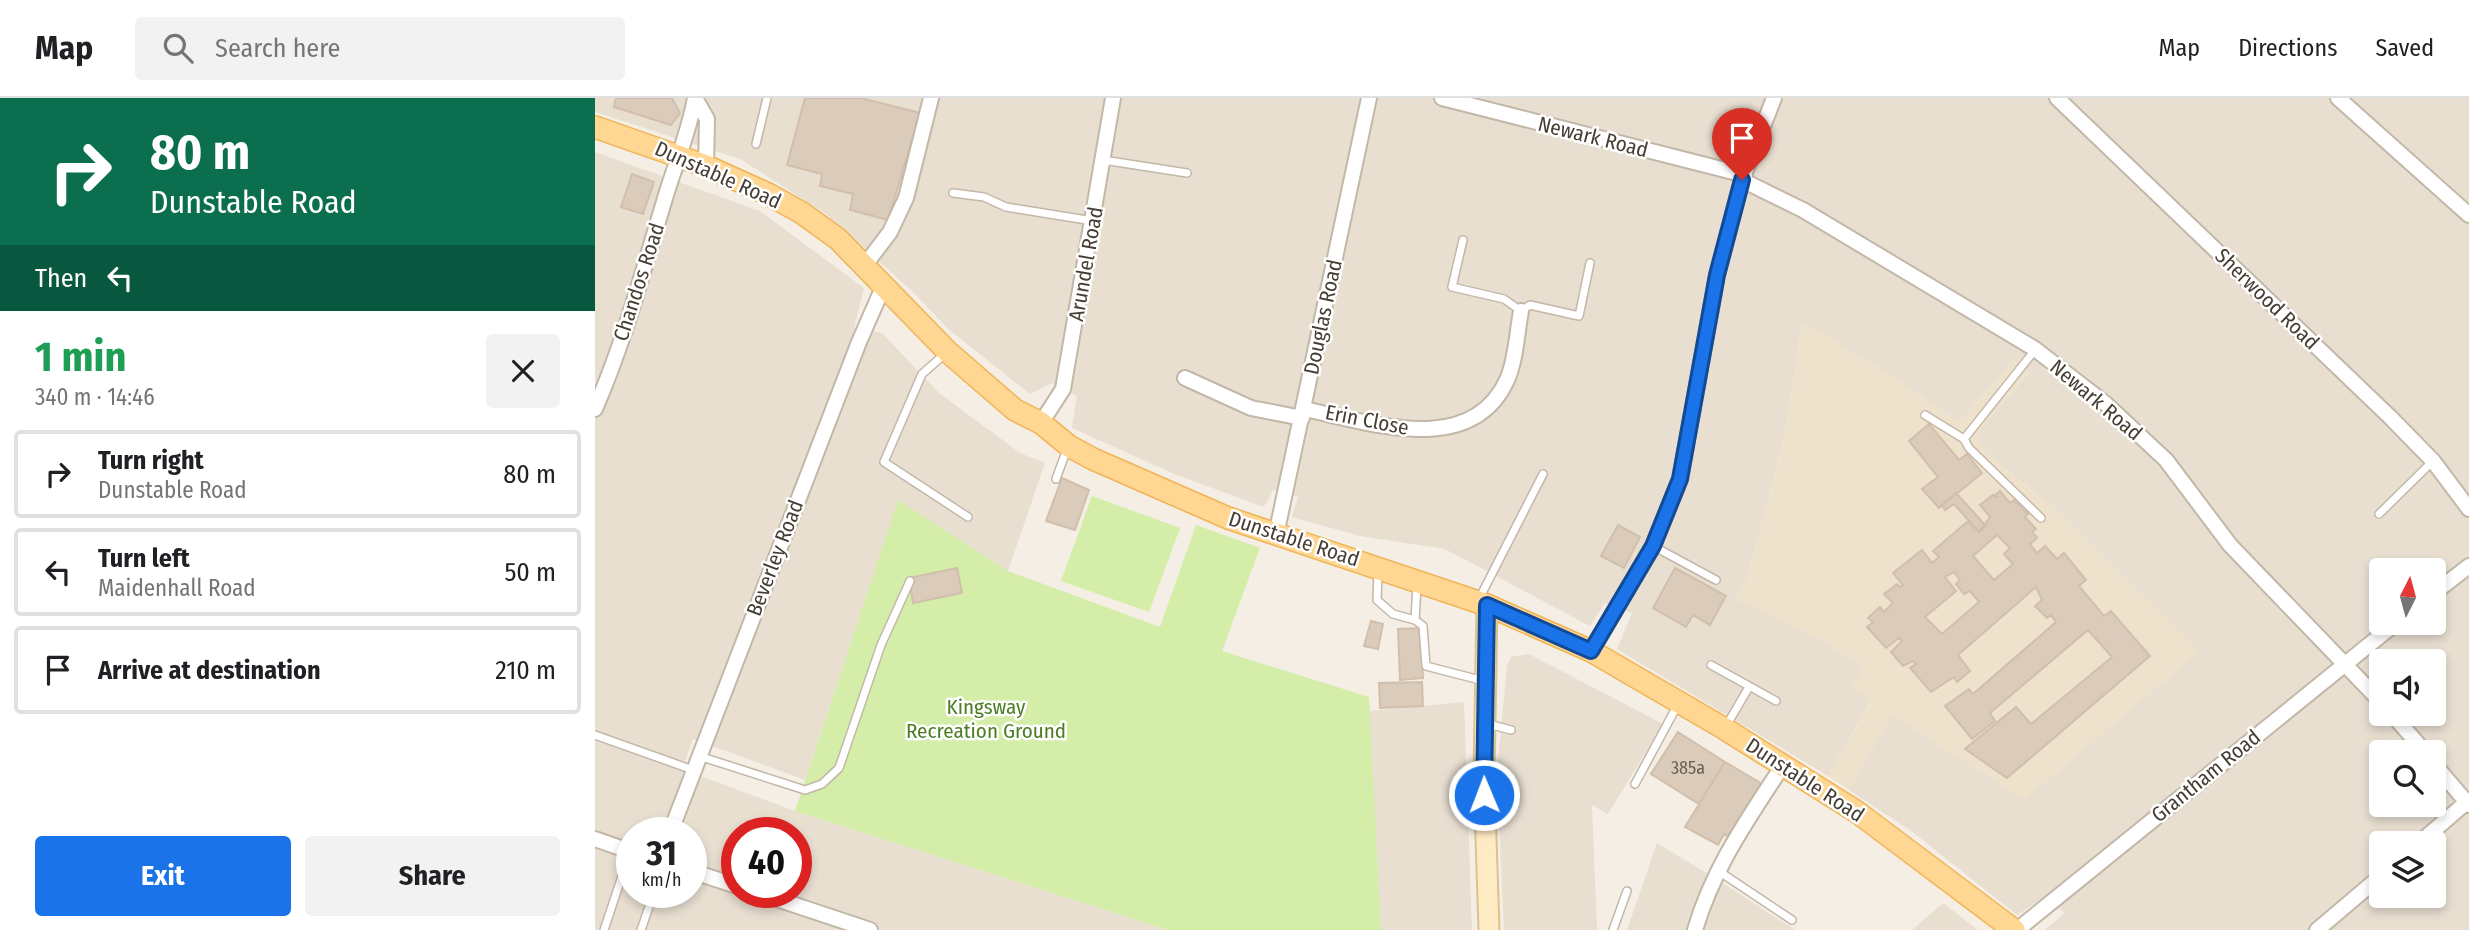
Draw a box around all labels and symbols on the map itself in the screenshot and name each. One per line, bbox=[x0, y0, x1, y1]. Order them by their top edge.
pin bbox=[1712, 108, 1772, 180]
street label: Newark Road bbox=[1535, 111, 1651, 163]
street label: Dunstable Road bbox=[651, 136, 785, 214]
street label: Arundel Road bbox=[1063, 205, 1109, 323]
street label: Chandos Road bbox=[608, 220, 670, 344]
street label: Sherwood Road bbox=[2209, 243, 2325, 355]
street label: Douglas Road bbox=[1298, 257, 1348, 377]
street label: Newark Road bbox=[2045, 354, 2147, 446]
street label: Erin Close bbox=[1323, 399, 1411, 441]
street label: Beverley Road bbox=[741, 496, 809, 620]
street label: Dunstable Road bbox=[1225, 506, 1363, 572]
north arrow bbox=[2369, 558, 2447, 635]
park label: Kingsway Recreation Ground bbox=[906, 694, 1066, 744]
street label: Grantham Road bbox=[2146, 724, 2266, 828]
street label: Dunstable Road bbox=[1741, 732, 1869, 828]
house number: 385a bbox=[1671, 757, 1705, 779]
position arrow bbox=[1447, 758, 1521, 832]
speed limit sign: 40 bbox=[721, 817, 812, 908]

